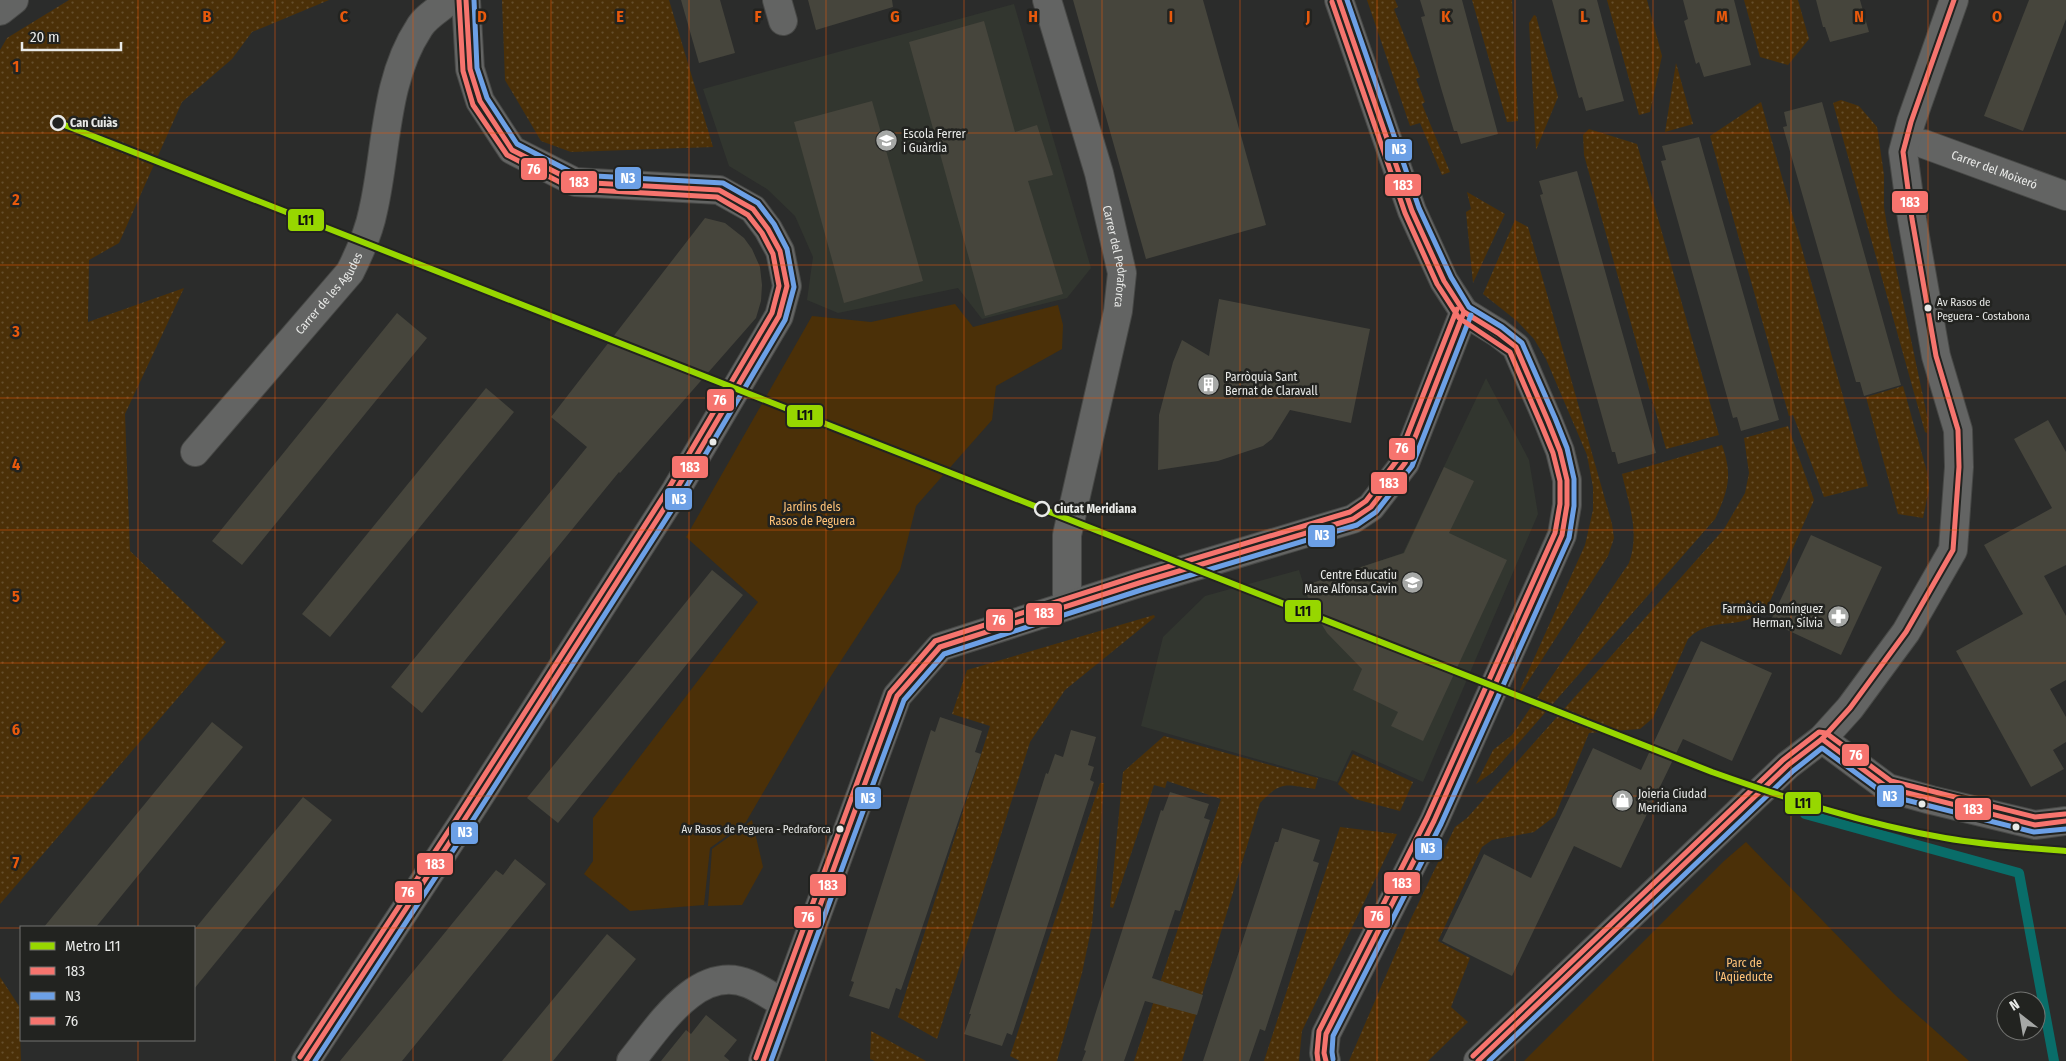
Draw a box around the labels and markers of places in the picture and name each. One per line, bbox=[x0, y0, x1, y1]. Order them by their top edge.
marker: Can Cuiàs bbox=[50, 115, 66, 131]
place label: Can Cuiàs bbox=[70, 116, 118, 130]
place label: Escola Ferrer i Guàrdia bbox=[903, 127, 966, 155]
school or university icon: Escola Ferrer i Guàrdia bbox=[875, 129, 899, 153]
place label: Av Rasos de Peguera - Costabona bbox=[1937, 296, 2030, 323]
marker: Av Rasos de Peguera - Costabona bbox=[1923, 303, 1933, 313]
place label: Parròquia Sant Bernat de Claravall bbox=[1225, 370, 1318, 398]
building icon: Parròquia Sant Bernat de Claravall bbox=[1197, 372, 1221, 396]
unlabelled marker bbox=[708, 437, 718, 447]
marker: Ciutat Meridiana bbox=[1034, 501, 1050, 517]
place label: Ciutat Meridiana bbox=[1054, 502, 1137, 516]
place label: Centre Educatiu Mare Alfonsa Cavin bbox=[1304, 568, 1397, 596]
school or university icon: Centre Educatiu Mare Alfonsa Cavin bbox=[1401, 570, 1425, 594]
place label: Farmàcia Domínguez Herman, Sílvia bbox=[1722, 602, 1823, 630]
pharmacy icon: Farmàcia Domínguez Herman, Sílvia bbox=[1827, 604, 1851, 628]
place label: Joieria Ciudad Meridiana bbox=[1638, 787, 1707, 815]
shop icon: Joieria Ciudad Meridiana bbox=[1610, 789, 1634, 813]
unlabelled marker bbox=[1917, 799, 1927, 809]
unlabelled marker bbox=[2011, 822, 2021, 832]
place label: Av Rasos de Peguera - Pedraforca bbox=[681, 823, 831, 836]
marker: Av Rasos de Peguera - Pedraforca bbox=[835, 824, 845, 834]

